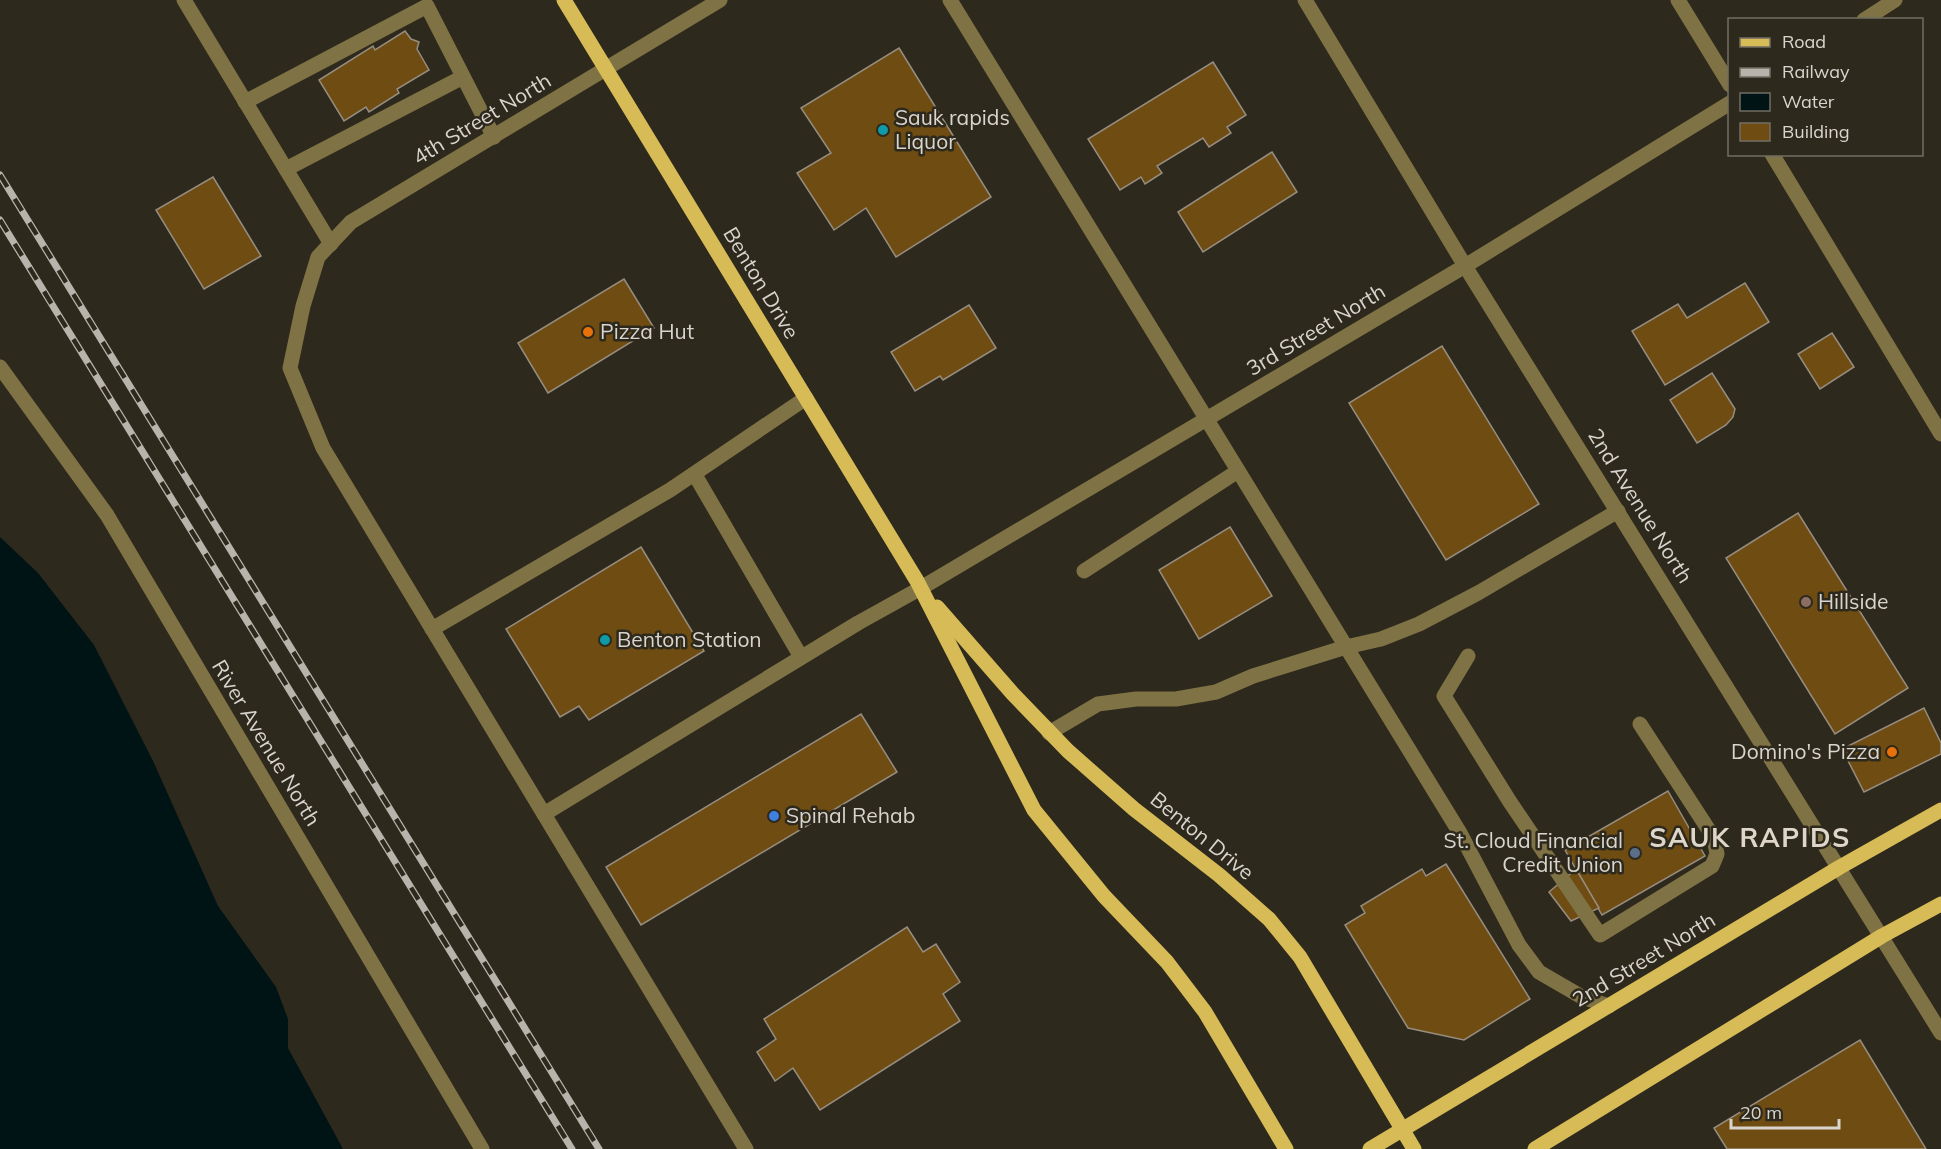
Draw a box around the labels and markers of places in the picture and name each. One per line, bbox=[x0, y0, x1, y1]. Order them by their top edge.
place label: Sauk rapids Liquor bbox=[895, 104, 1010, 154]
marker: Sauk rapids Liquor bbox=[876, 123, 890, 137]
place label: Pizza Hut bbox=[600, 318, 694, 344]
marker: Pizza Hut bbox=[581, 325, 595, 339]
place label: Hillside bbox=[1818, 588, 1889, 614]
marker: Hillside bbox=[1799, 595, 1813, 609]
place label: Benton Station bbox=[617, 626, 762, 652]
marker: Benton Station bbox=[598, 633, 612, 647]
place label: Domino's Pizza bbox=[1731, 738, 1880, 764]
marker: Domino's Pizza bbox=[1885, 745, 1899, 759]
place label: Spinal Rehab bbox=[786, 802, 915, 828]
marker: Spinal Rehab bbox=[767, 809, 781, 823]
place label: St. Cloud Financial Credit Union bbox=[1443, 827, 1623, 877]
marker: St. Cloud Financial Credit Union bbox=[1628, 846, 1642, 860]

